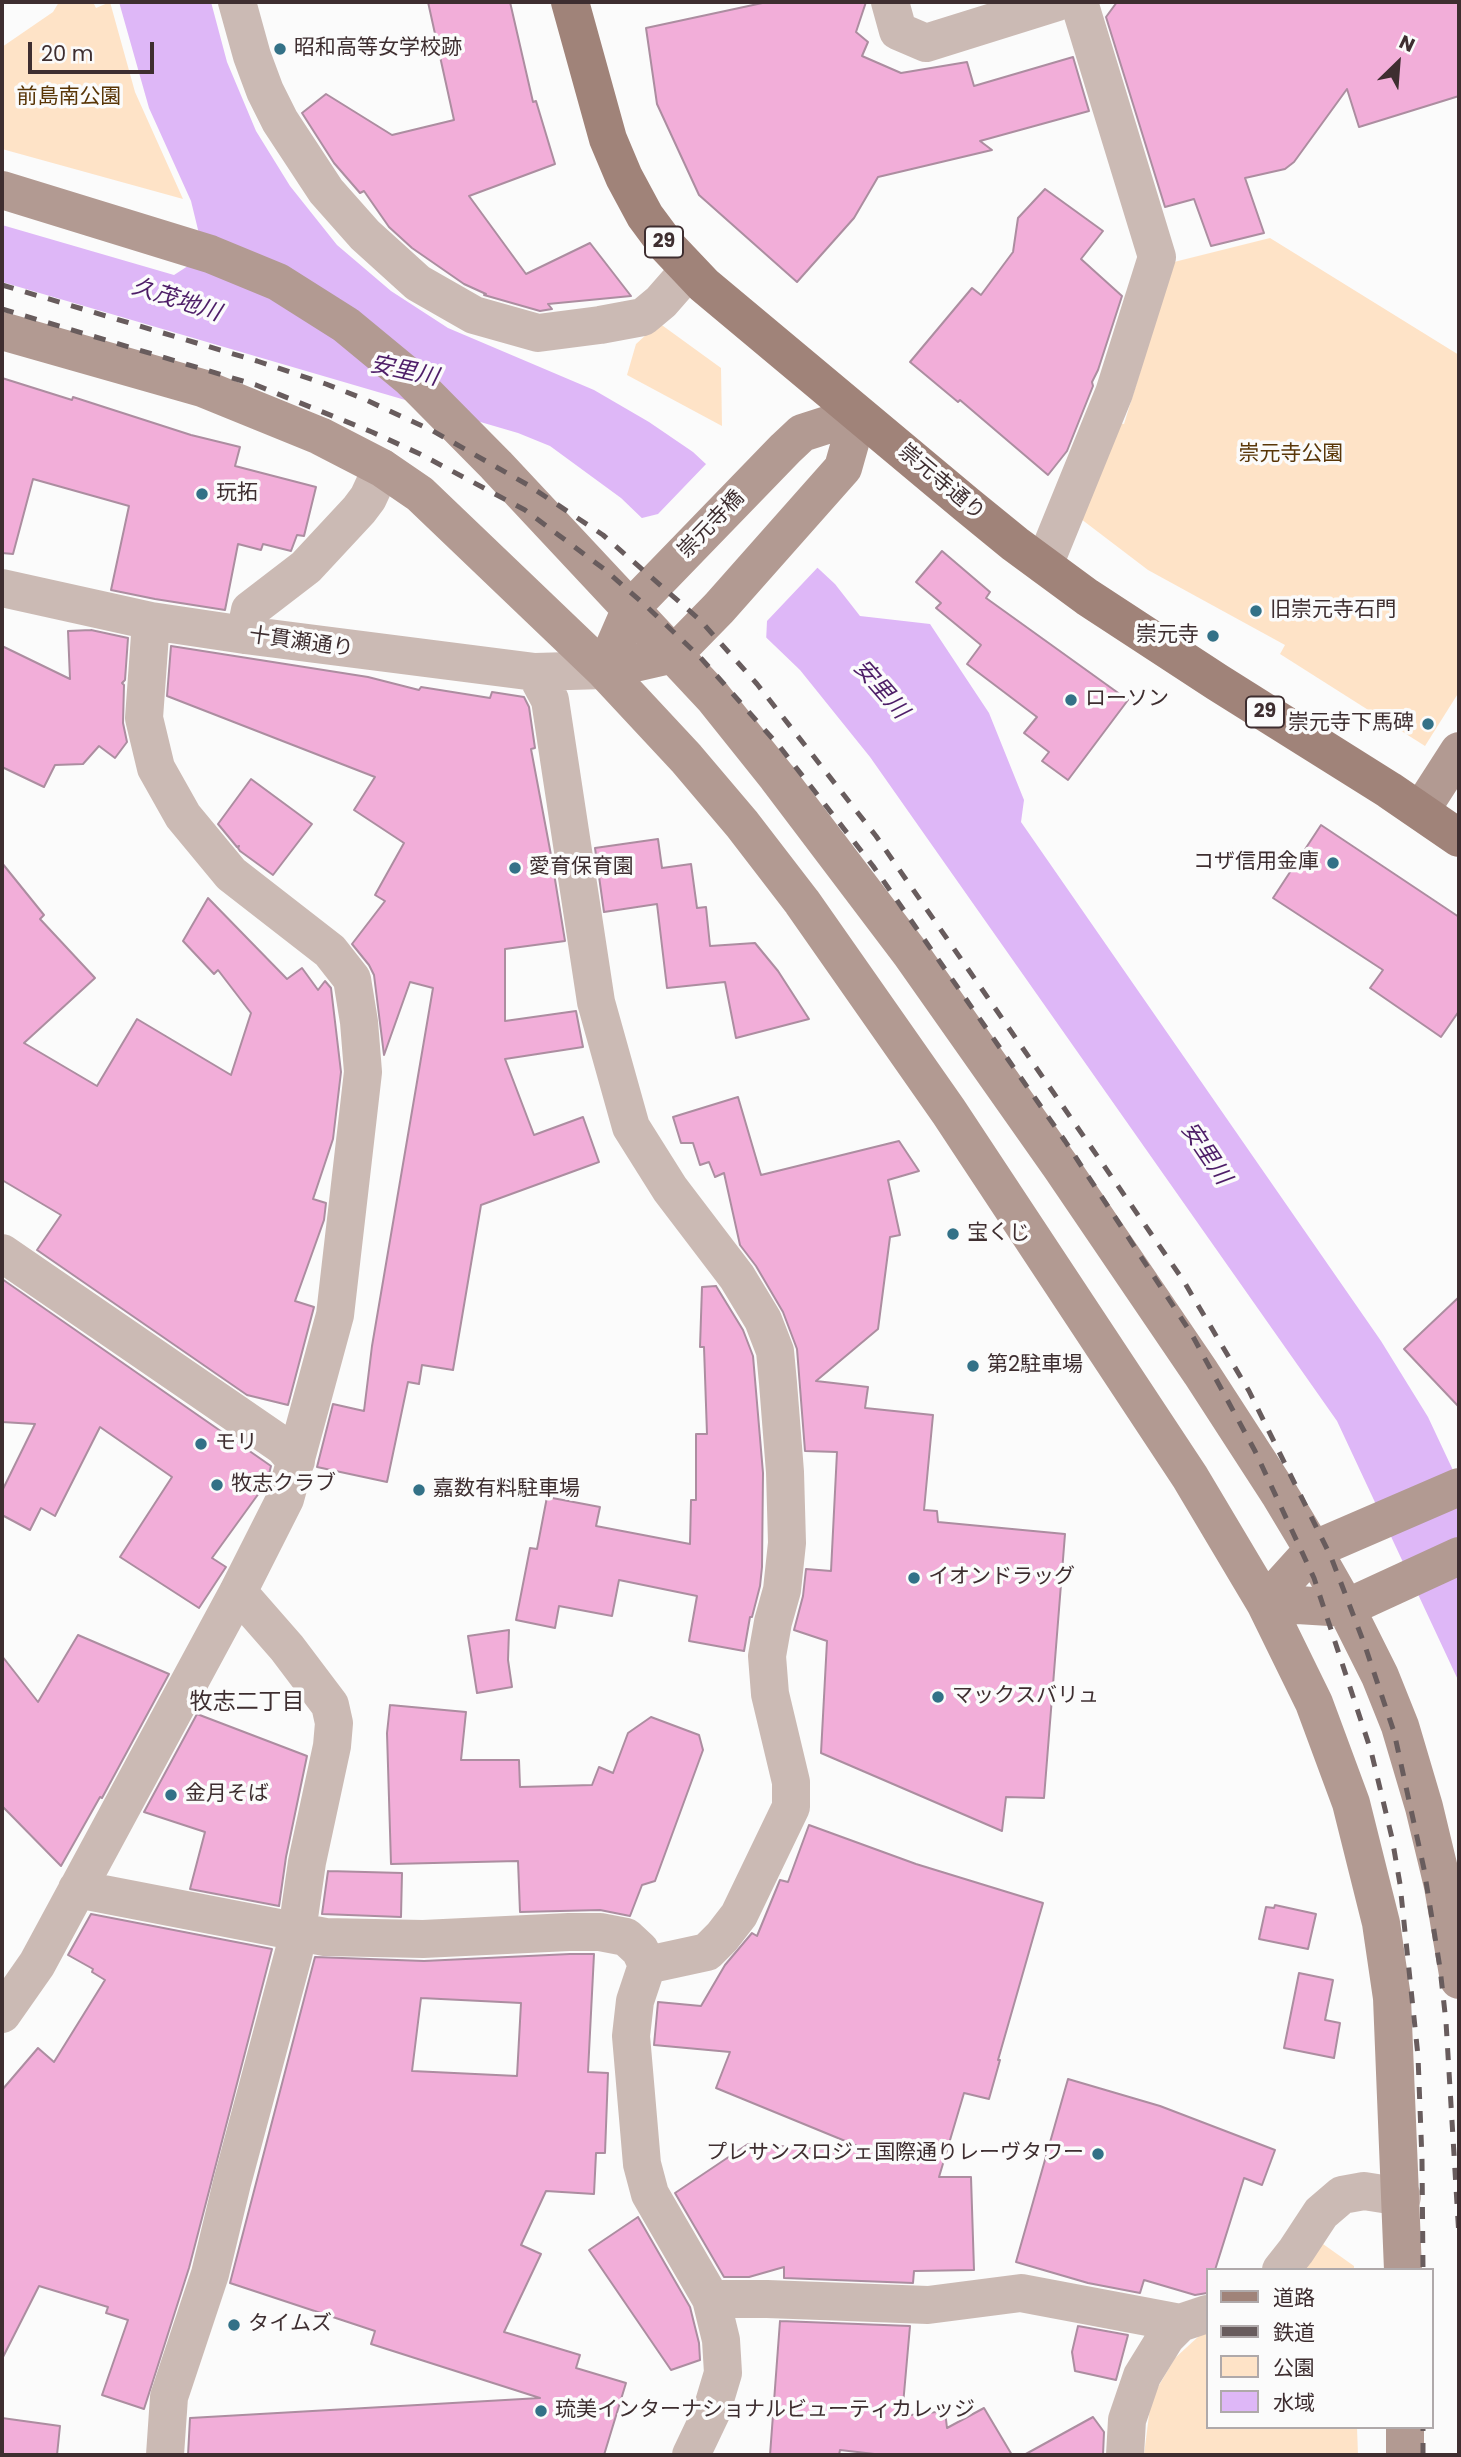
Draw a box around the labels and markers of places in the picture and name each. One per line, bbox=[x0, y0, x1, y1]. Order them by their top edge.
place label: 昭和高等女学校跡 bbox=[294, 36, 462, 62]
marker: 昭和高等女学校跡 bbox=[272, 41, 288, 57]
place label: 玩拓 bbox=[216, 481, 258, 507]
marker: 玩拓 bbox=[194, 486, 210, 502]
place label: 旧崇元寺石門 bbox=[1270, 598, 1396, 624]
marker: 旧崇元寺石門 bbox=[1248, 603, 1264, 619]
place label: 崇元寺 bbox=[1136, 623, 1199, 649]
marker: 崇元寺 bbox=[1205, 628, 1221, 644]
place label: ローソン bbox=[1085, 687, 1169, 713]
marker: ローソン bbox=[1063, 692, 1079, 708]
place label: 崇元寺下馬碑 bbox=[1288, 711, 1414, 737]
marker: 崇元寺下馬碑 bbox=[1420, 716, 1436, 732]
place label: コザ信用金庫 bbox=[1193, 850, 1319, 876]
place label: 愛育保育園 bbox=[529, 855, 634, 881]
marker: コザ信用金庫 bbox=[1325, 855, 1341, 871]
marker: 愛育保育園 bbox=[507, 860, 523, 876]
place label: 宝くじ bbox=[967, 1221, 1030, 1247]
marker: 宝くじ bbox=[945, 1226, 961, 1242]
place label: 第2駐車場 bbox=[987, 1353, 1083, 1379]
marker: 第2駐車場 bbox=[965, 1358, 981, 1374]
place label: モリ bbox=[215, 1431, 257, 1457]
marker: モリ bbox=[193, 1436, 209, 1452]
place label: 牧志クラブ bbox=[231, 1472, 336, 1498]
marker: 牧志クラブ bbox=[209, 1477, 225, 1493]
place label: 嘉数有料駐車場 bbox=[433, 1477, 580, 1503]
marker: 嘉数有料駐車場 bbox=[411, 1482, 427, 1498]
place label: イオンドラッグ bbox=[928, 1565, 1075, 1591]
marker: イオンドラッグ bbox=[906, 1570, 922, 1586]
place label: マックスバリュ bbox=[952, 1684, 1099, 1710]
marker: マックスバリュ bbox=[930, 1689, 946, 1705]
place label: 金月そば bbox=[185, 1782, 269, 1808]
marker: 金月そば bbox=[163, 1787, 179, 1803]
place label: プレサンスロジェ国際通りレーヴタワー bbox=[706, 2141, 1084, 2167]
marker: プレサンスロジェ国際通りレーヴタワー bbox=[1090, 2146, 1106, 2162]
place label: タイムズ bbox=[248, 2312, 332, 2338]
marker: タイムズ bbox=[226, 2317, 242, 2333]
place label: 琉美インターナショナルビューティカレッジ bbox=[555, 2398, 975, 2424]
marker: 琉美インターナショナルビューティカレッジ bbox=[533, 2403, 549, 2419]

